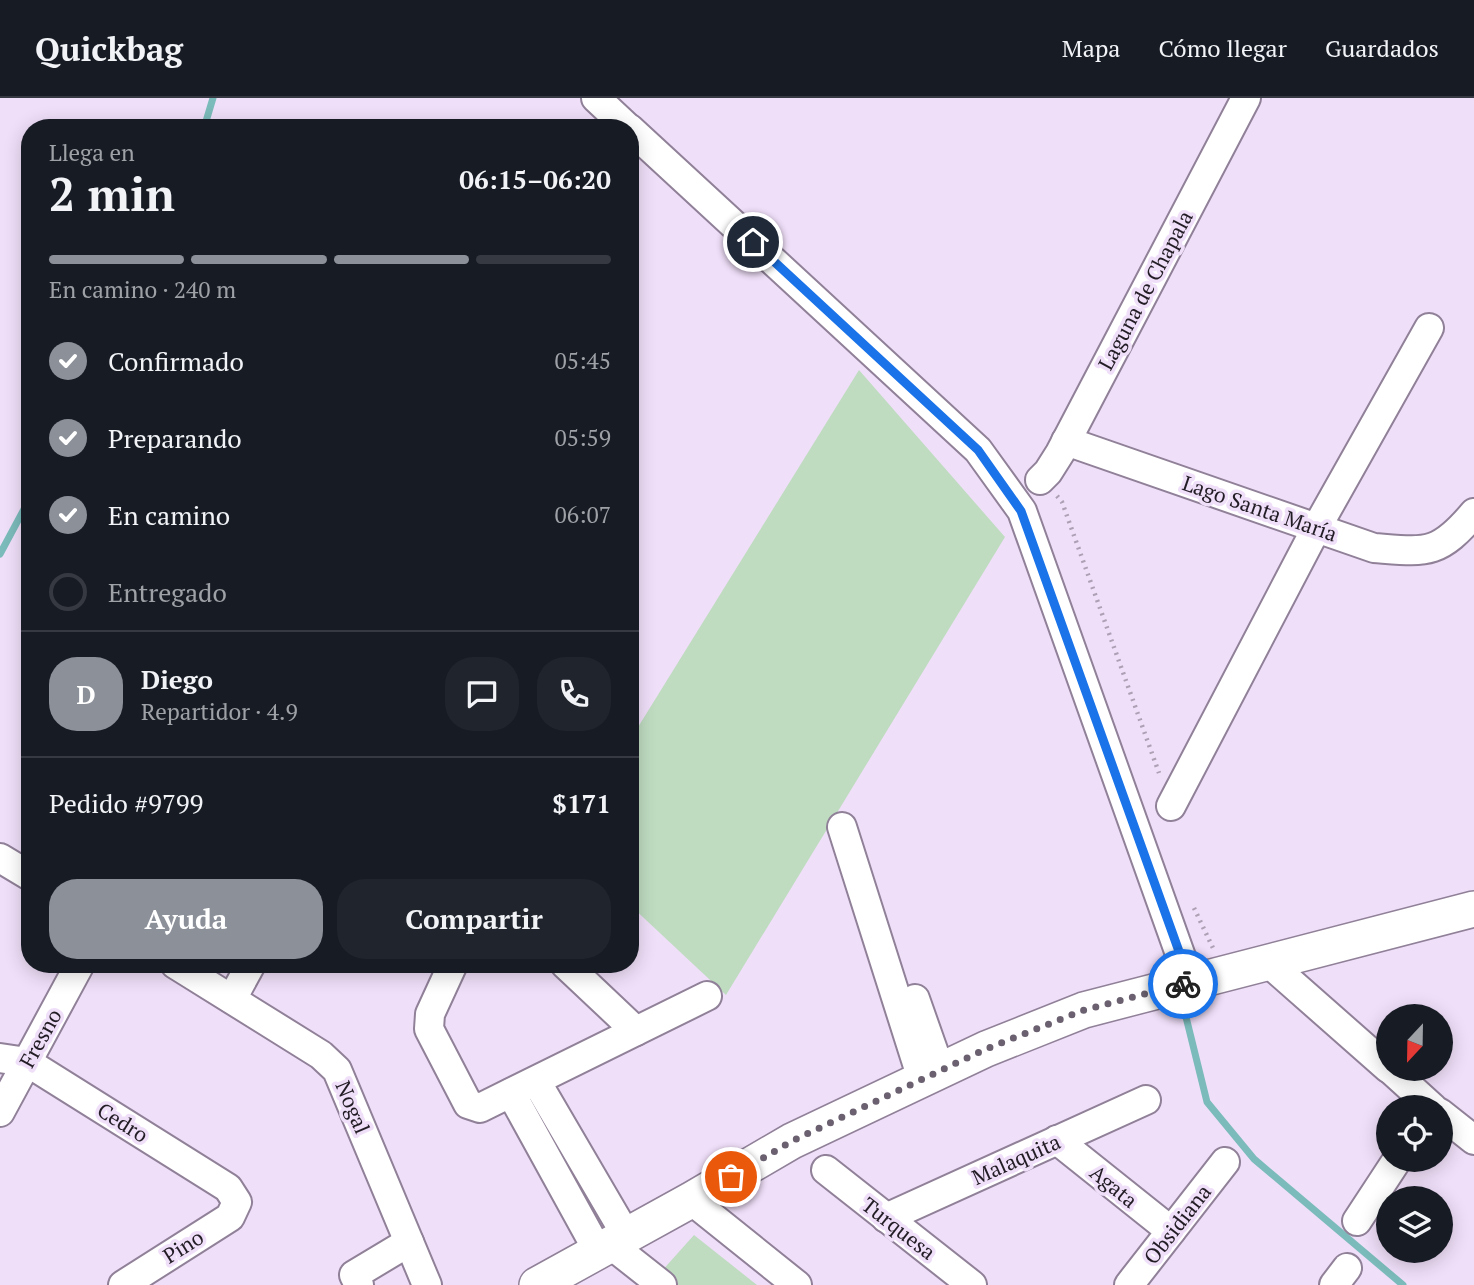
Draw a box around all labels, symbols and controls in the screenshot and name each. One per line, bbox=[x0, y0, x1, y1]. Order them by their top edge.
text: Quickbag bbox=[35, 27, 183, 70]
text: Mapa bbox=[1062, 32, 1120, 64]
text: Cómo llegar bbox=[1158, 32, 1287, 64]
text: Guardados bbox=[1325, 32, 1439, 64]
text: Llega en bbox=[49, 137, 135, 168]
text: 06:15–06:20 bbox=[459, 162, 611, 196]
text: 2 min bbox=[49, 163, 175, 224]
street label: Laguna de Chapala bbox=[1091, 205, 1199, 375]
pin bbox=[723, 212, 783, 272]
icon: home bbox=[734, 223, 772, 261]
text: En camino · 240 m bbox=[49, 274, 236, 305]
icon: check bbox=[49, 342, 87, 380]
text: Confirmado bbox=[108, 344, 244, 378]
text: 05:45 bbox=[554, 345, 611, 376]
icon: check bbox=[49, 419, 87, 457]
text: Preparando bbox=[108, 421, 242, 455]
text: 05:59 bbox=[554, 422, 611, 453]
street label: Lago Santa María bbox=[1179, 468, 1341, 548]
icon: check bbox=[49, 496, 87, 534]
text: En camino bbox=[108, 498, 230, 532]
text: 06:07 bbox=[554, 499, 611, 530]
text: Entregado bbox=[108, 575, 227, 609]
button: chat bbox=[445, 657, 519, 731]
button: phone bbox=[537, 657, 611, 731]
text: Diego bbox=[141, 662, 213, 696]
text: D bbox=[76, 677, 96, 711]
text: Repartidor · 4.9 bbox=[141, 696, 298, 727]
text: Pedido #9799 bbox=[49, 786, 203, 820]
text: $171 bbox=[552, 786, 611, 820]
button: Ayuda bbox=[49, 879, 323, 959]
button: Compartir bbox=[337, 879, 611, 959]
courier bbox=[1148, 949, 1218, 1019]
icon: bike bbox=[1164, 965, 1202, 1003]
street label: Fresno bbox=[12, 1004, 68, 1072]
north arrow bbox=[1376, 1004, 1452, 1082]
map controls bbox=[1376, 1004, 1453, 1263]
street label: Nogal bbox=[329, 1076, 377, 1138]
button: locate bbox=[1376, 1095, 1453, 1172]
street label: Cedro bbox=[92, 1096, 154, 1148]
street label: Malaquita bbox=[967, 1127, 1065, 1191]
pin bbox=[701, 1147, 761, 1207]
icon: bag bbox=[712, 1158, 750, 1196]
street label: Agata bbox=[1084, 1158, 1144, 1214]
street label: Obsidiana bbox=[1137, 1178, 1217, 1270]
button: layers bbox=[1376, 1186, 1453, 1263]
street label: Turquesa bbox=[856, 1190, 942, 1266]
street label: Pino bbox=[157, 1223, 209, 1269]

